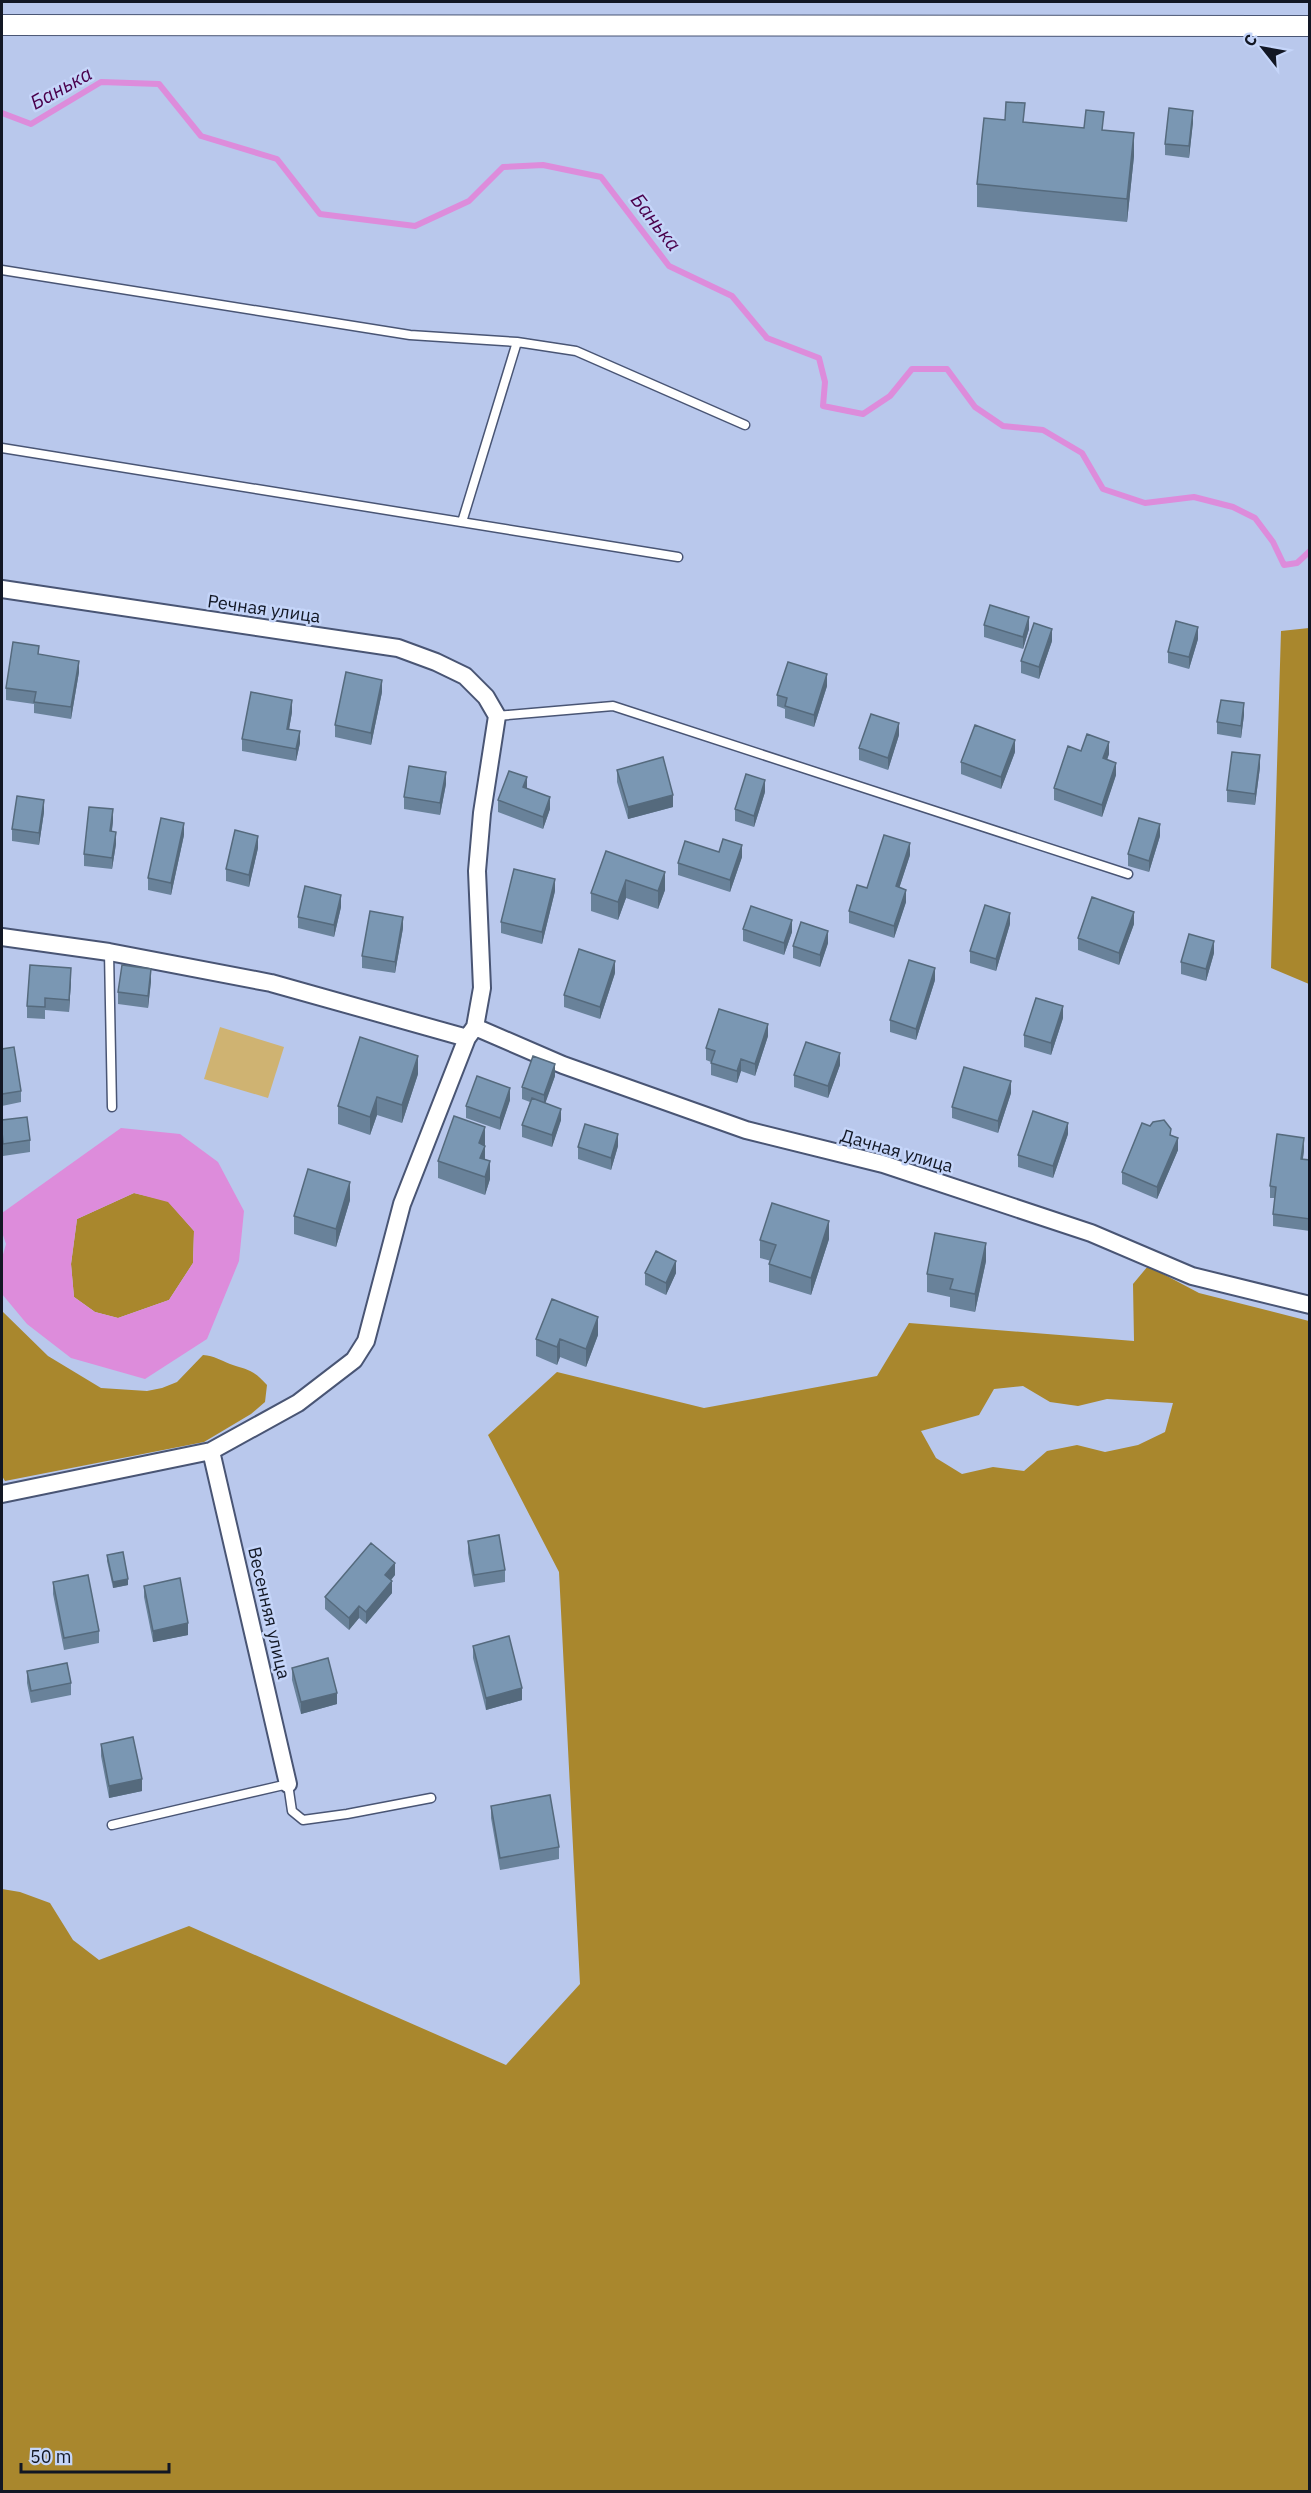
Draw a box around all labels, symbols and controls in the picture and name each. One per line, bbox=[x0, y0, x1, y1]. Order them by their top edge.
north arrow bbox=[1233, 18, 1293, 78]
text: С bbox=[1239, 31, 1261, 50]
water label: Банька bbox=[25, 60, 97, 116]
water label: Банька bbox=[625, 187, 688, 256]
street label: Речная улица bbox=[206, 589, 323, 628]
street label: Дачная улица bbox=[838, 1123, 956, 1178]
street label: Весенняя улица bbox=[243, 1545, 296, 1682]
scale bar bbox=[21, 2436, 170, 2474]
text: 50 m bbox=[30, 2445, 72, 2468]

